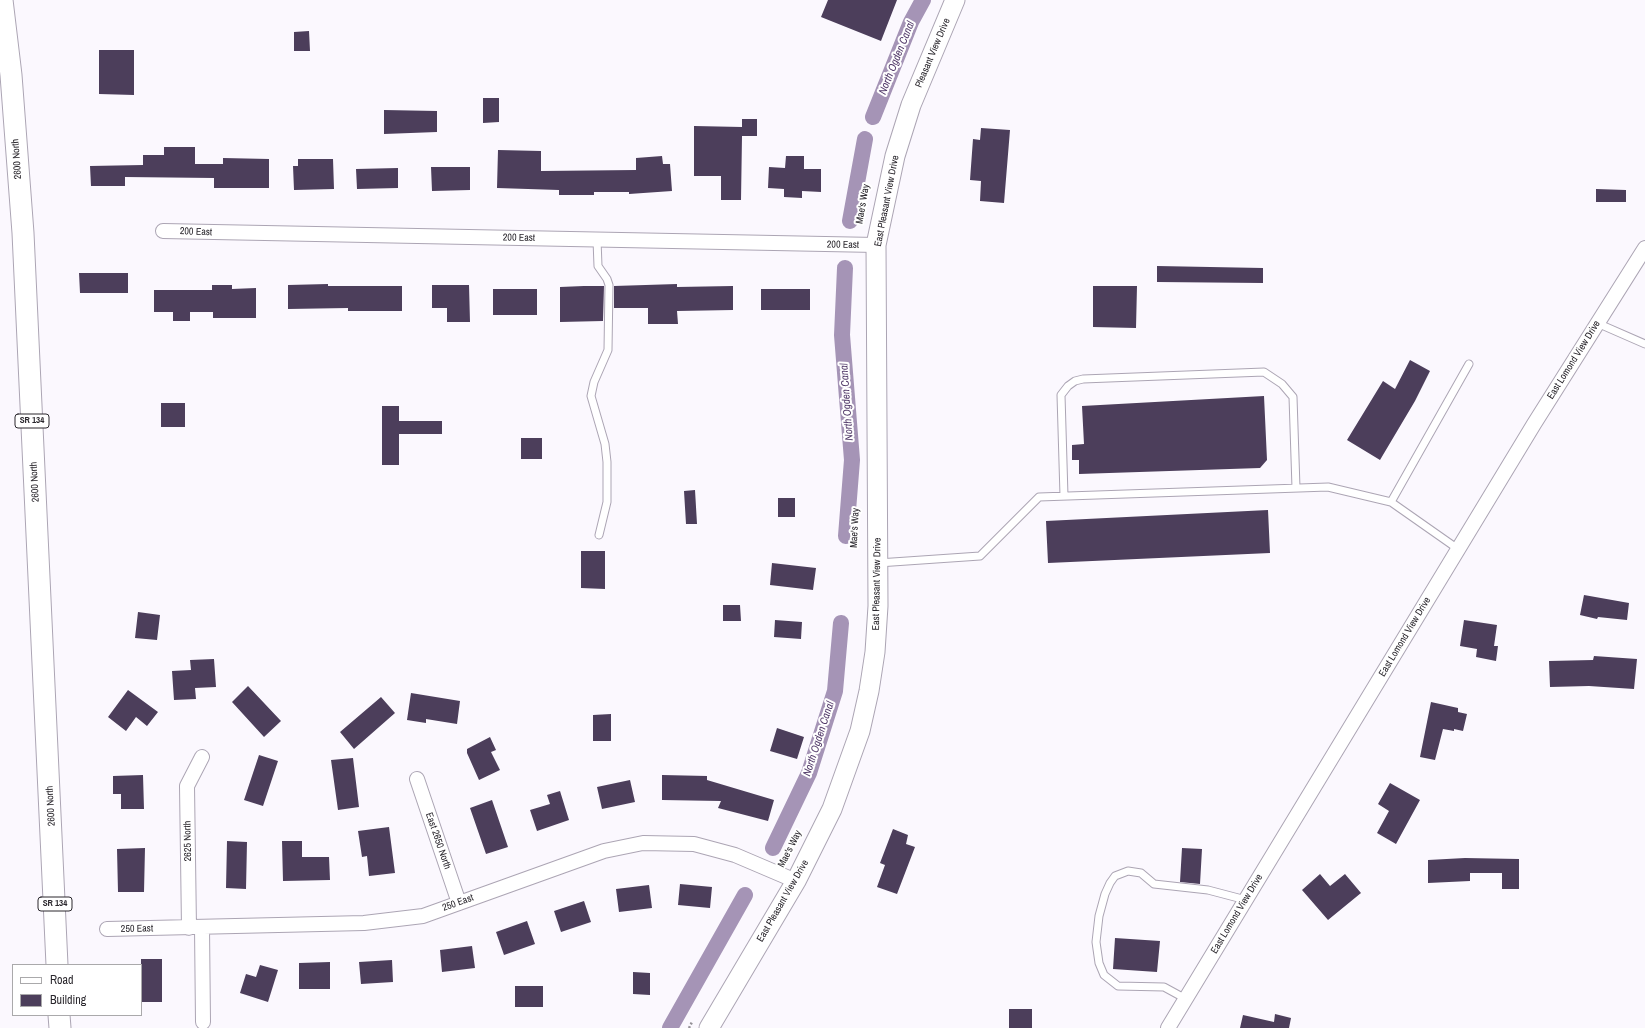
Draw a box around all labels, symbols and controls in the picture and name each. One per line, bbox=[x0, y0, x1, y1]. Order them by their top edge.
street label: Pleasant View Drive bbox=[913, 17, 953, 89]
water label: North Ogden Canal bbox=[876, 19, 918, 97]
street label: 2600 North bbox=[10, 138, 24, 180]
street label: East Pleasant View Drive bbox=[872, 154, 902, 248]
street label: Mae's Way bbox=[854, 183, 872, 225]
street label: 200 East bbox=[180, 225, 212, 239]
street label: 200 East bbox=[503, 232, 535, 244]
street label: 200 East bbox=[827, 239, 859, 251]
street label: East Lomond View Drive bbox=[1545, 318, 1603, 402]
water label: North Ogden Canal bbox=[838, 363, 856, 441]
road number: SR 134 bbox=[15, 414, 49, 428]
street label: 2600 North bbox=[28, 461, 42, 503]
street label: Mae's Way bbox=[848, 508, 862, 548]
street label: East Pleasant View Drive bbox=[870, 537, 884, 631]
street label: East Lomond View Drive bbox=[1377, 595, 1433, 679]
water label: North Ogden Canal bbox=[801, 700, 837, 778]
street label: 2600 North bbox=[44, 785, 58, 827]
street label: East 2650 North bbox=[423, 811, 453, 871]
street label: 2625 North bbox=[182, 821, 194, 861]
street label: Mae's Way bbox=[776, 828, 804, 870]
street label: East Pleasant View Drive bbox=[755, 858, 811, 944]
street label: East Lomond View Drive bbox=[1209, 872, 1265, 956]
street label: 250 East bbox=[441, 892, 475, 914]
road number: SR 134 bbox=[38, 897, 72, 911]
street label: 250 East bbox=[121, 923, 153, 935]
legend bbox=[12, 964, 142, 1016]
text: Road bbox=[50, 972, 74, 988]
text: Building bbox=[50, 992, 86, 1008]

